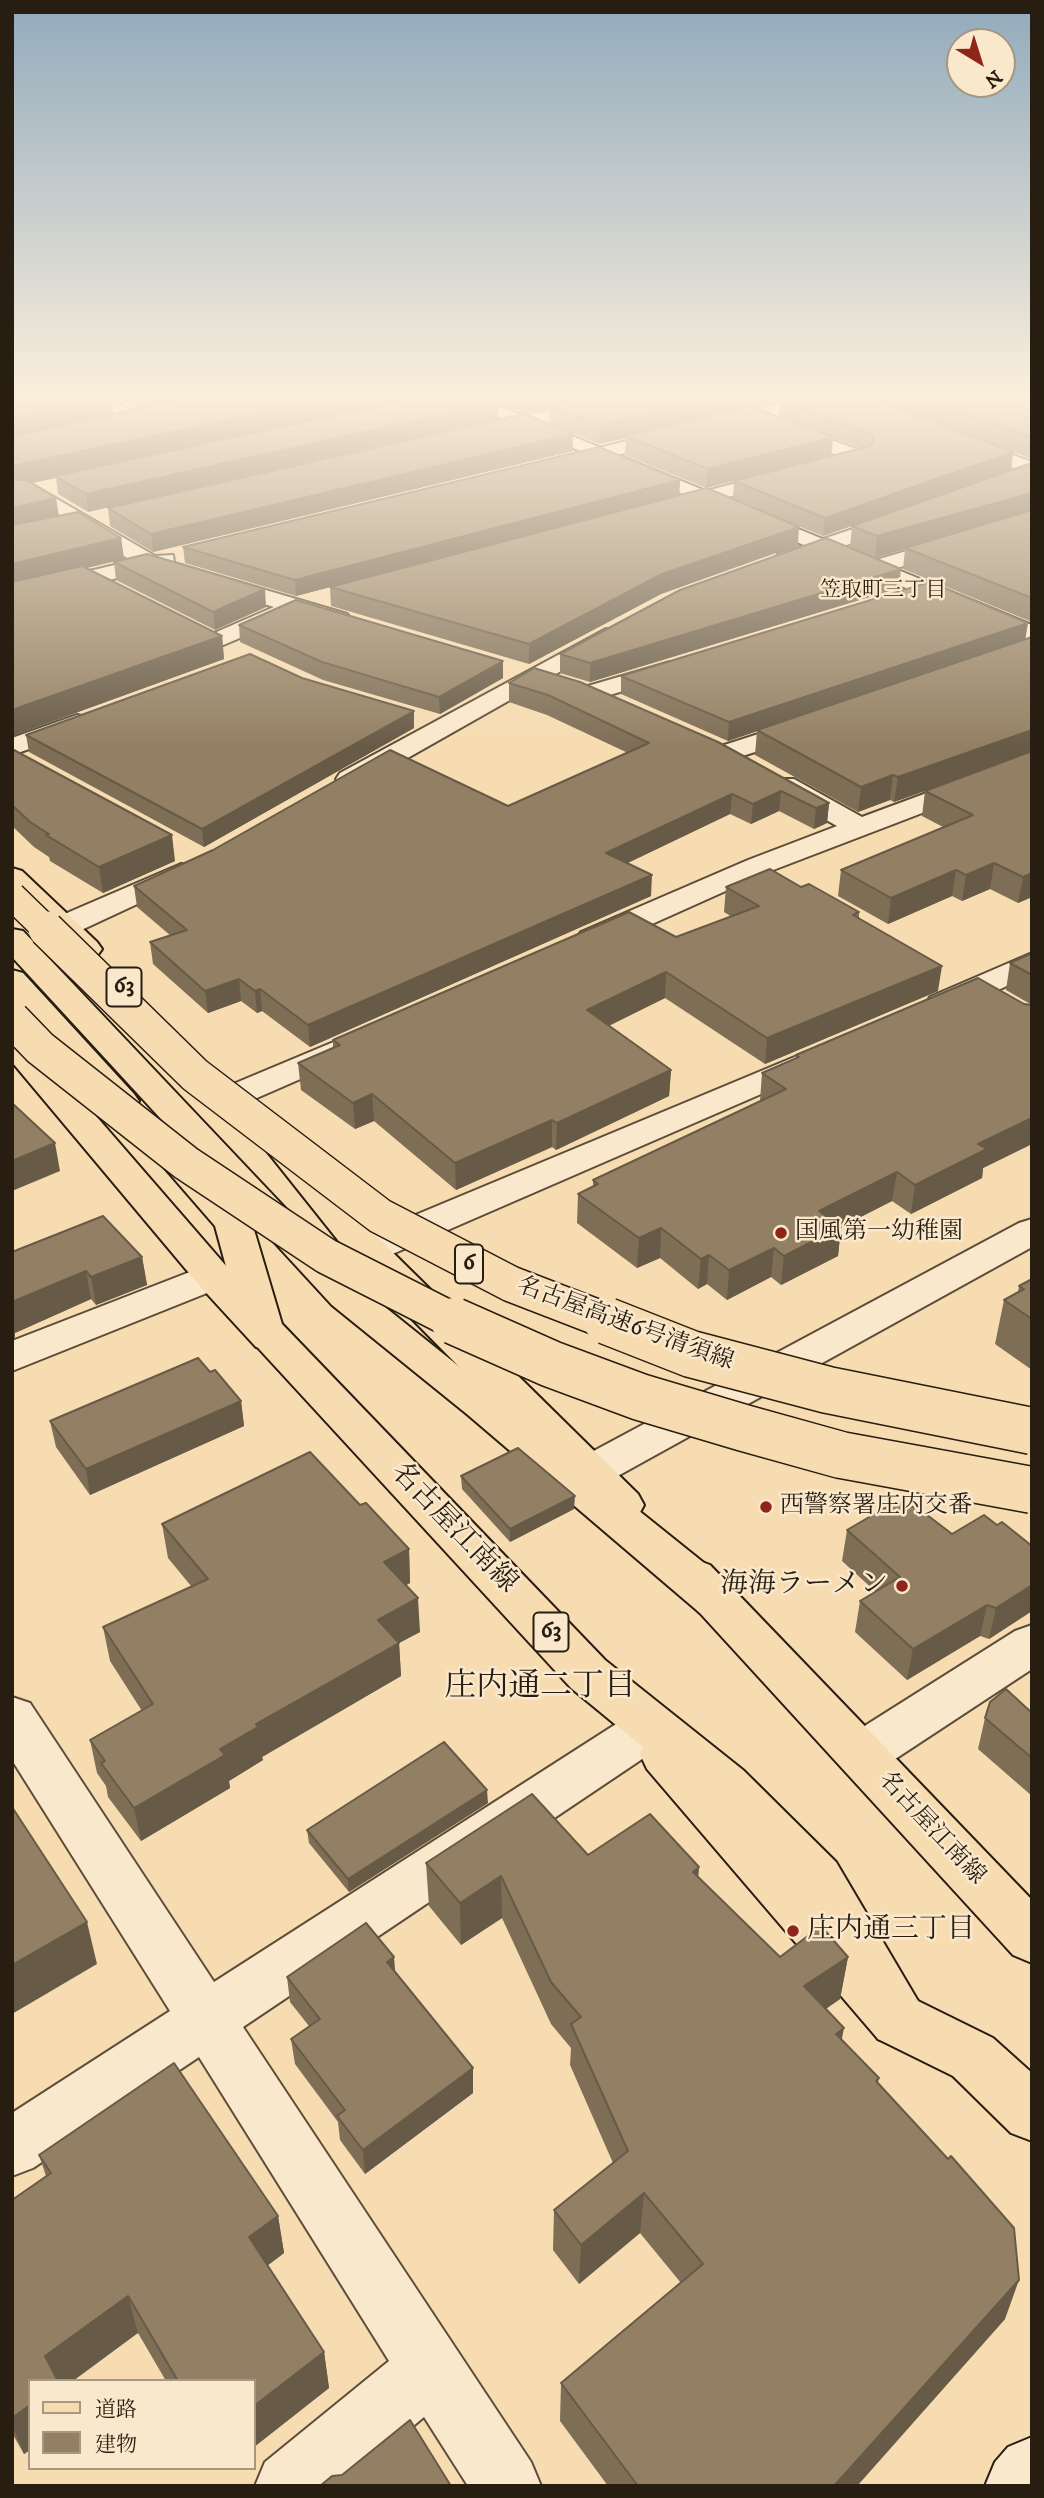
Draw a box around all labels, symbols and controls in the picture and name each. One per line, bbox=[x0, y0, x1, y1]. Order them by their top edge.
north arrow bbox=[946, 28, 1016, 98]
text: N bbox=[980, 64, 1006, 92]
district label: 笠取町三丁目 bbox=[820, 579, 946, 605]
road number: 63 bbox=[106, 968, 142, 1006]
place label: 国風第一幼稚園 bbox=[795, 1219, 963, 1247]
marker: 国風第一幼稚園 bbox=[773, 1225, 789, 1241]
road number: 6 bbox=[455, 1245, 483, 1284]
street label: 名古屋高速6号清須線 bbox=[513, 1272, 737, 1378]
street label: 名古屋江南線 bbox=[383, 1457, 523, 1601]
place label: 西警察署庄内交番 bbox=[780, 1493, 972, 1521]
marker: 西警察署庄内交番 bbox=[758, 1499, 774, 1515]
place label: 海海ラーメン bbox=[720, 1569, 888, 1603]
marker: 海海ラーメン bbox=[894, 1578, 910, 1594]
road number: 63 bbox=[534, 1612, 568, 1652]
district label: 庄内通二丁目 bbox=[444, 1669, 636, 1707]
street label: 名古屋江南線 bbox=[871, 1767, 991, 1891]
place label: 庄内通三丁目 bbox=[807, 1914, 975, 1948]
marker: 庄内通三丁目 bbox=[785, 1923, 801, 1939]
legend bbox=[28, 2379, 256, 2470]
text: 道路 bbox=[95, 2397, 137, 2423]
text: 建物 bbox=[95, 2432, 137, 2458]

